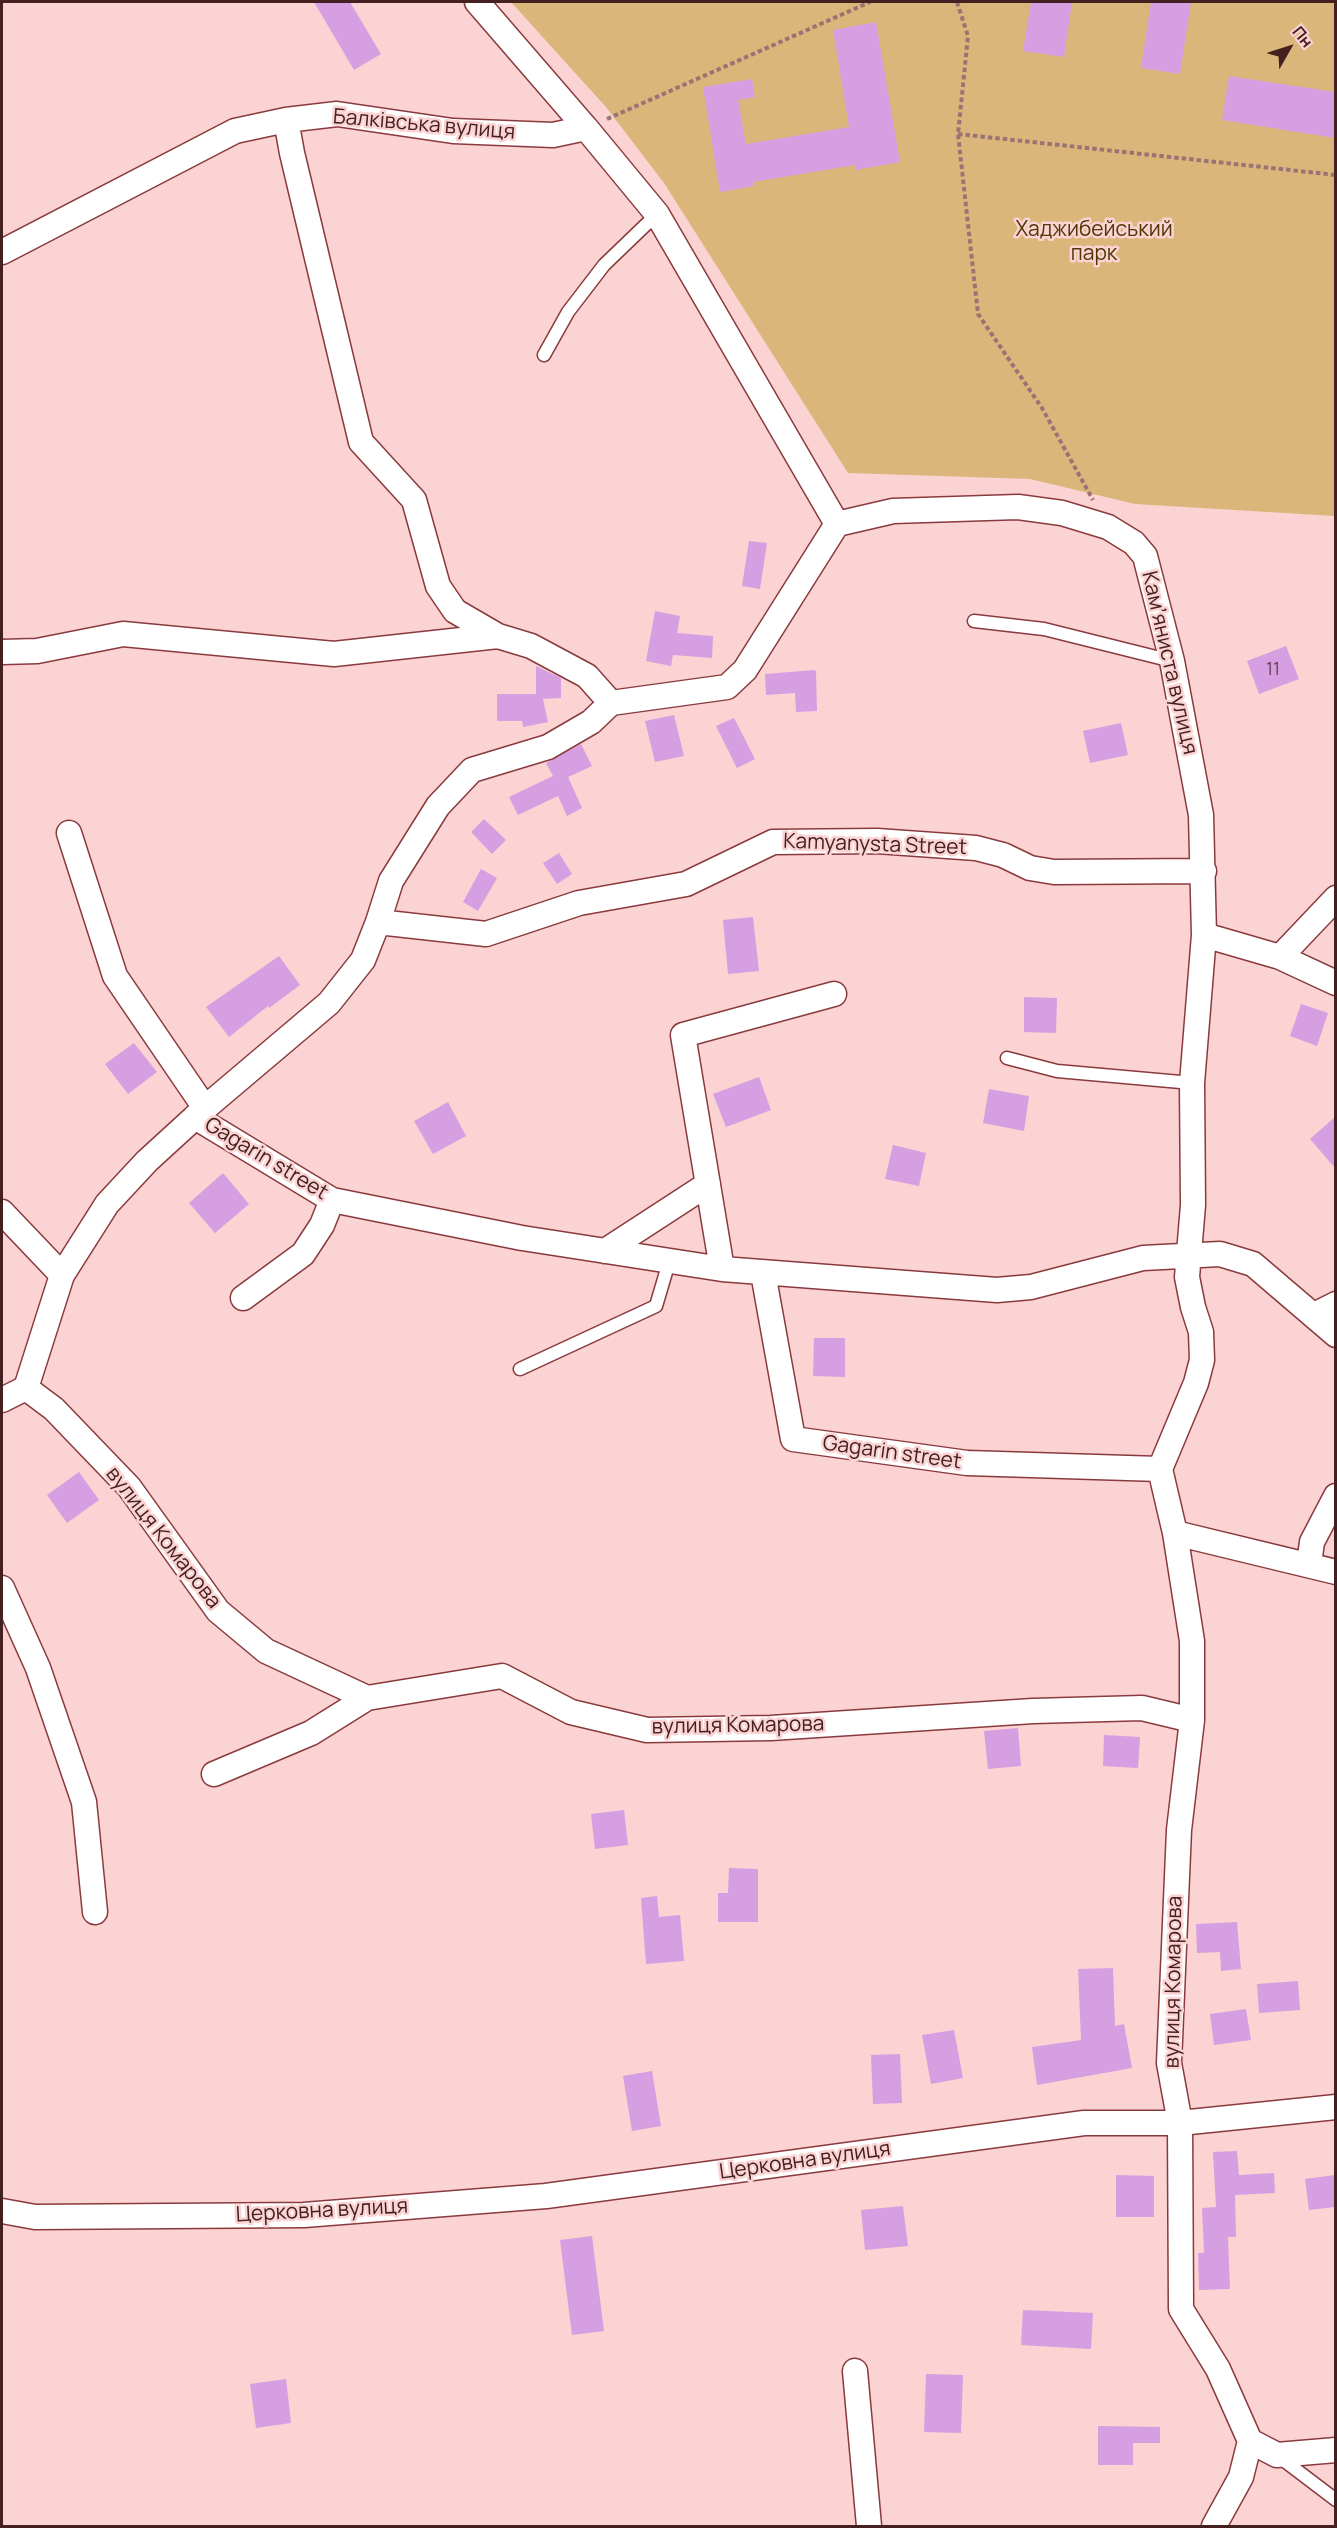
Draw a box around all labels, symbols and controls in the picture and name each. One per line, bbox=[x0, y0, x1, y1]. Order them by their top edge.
north arrow bbox=[1259, 18, 1319, 78]
text: Пн bbox=[1288, 21, 1318, 52]
street label: Балківська вулиця bbox=[332, 104, 516, 146]
park label: Хаджибейський парк bbox=[1015, 217, 1173, 267]
street label: Камʼяниста вулиця bbox=[1136, 569, 1202, 757]
house number: 11 bbox=[1266, 659, 1280, 681]
street label: Kamyanysta Street bbox=[783, 829, 967, 861]
street label: Gagarin street bbox=[200, 1112, 332, 1206]
street label: Gagarin street bbox=[821, 1431, 963, 1475]
street label: вулиця Комарова bbox=[100, 1462, 226, 1614]
street label: вулиця Комарова bbox=[651, 1712, 825, 1740]
street label: вулиця Комарова bbox=[1160, 1895, 1188, 2069]
street label: Церковна вулиця bbox=[718, 2137, 892, 2185]
street label: Церковна вулиця bbox=[235, 2194, 409, 2228]

